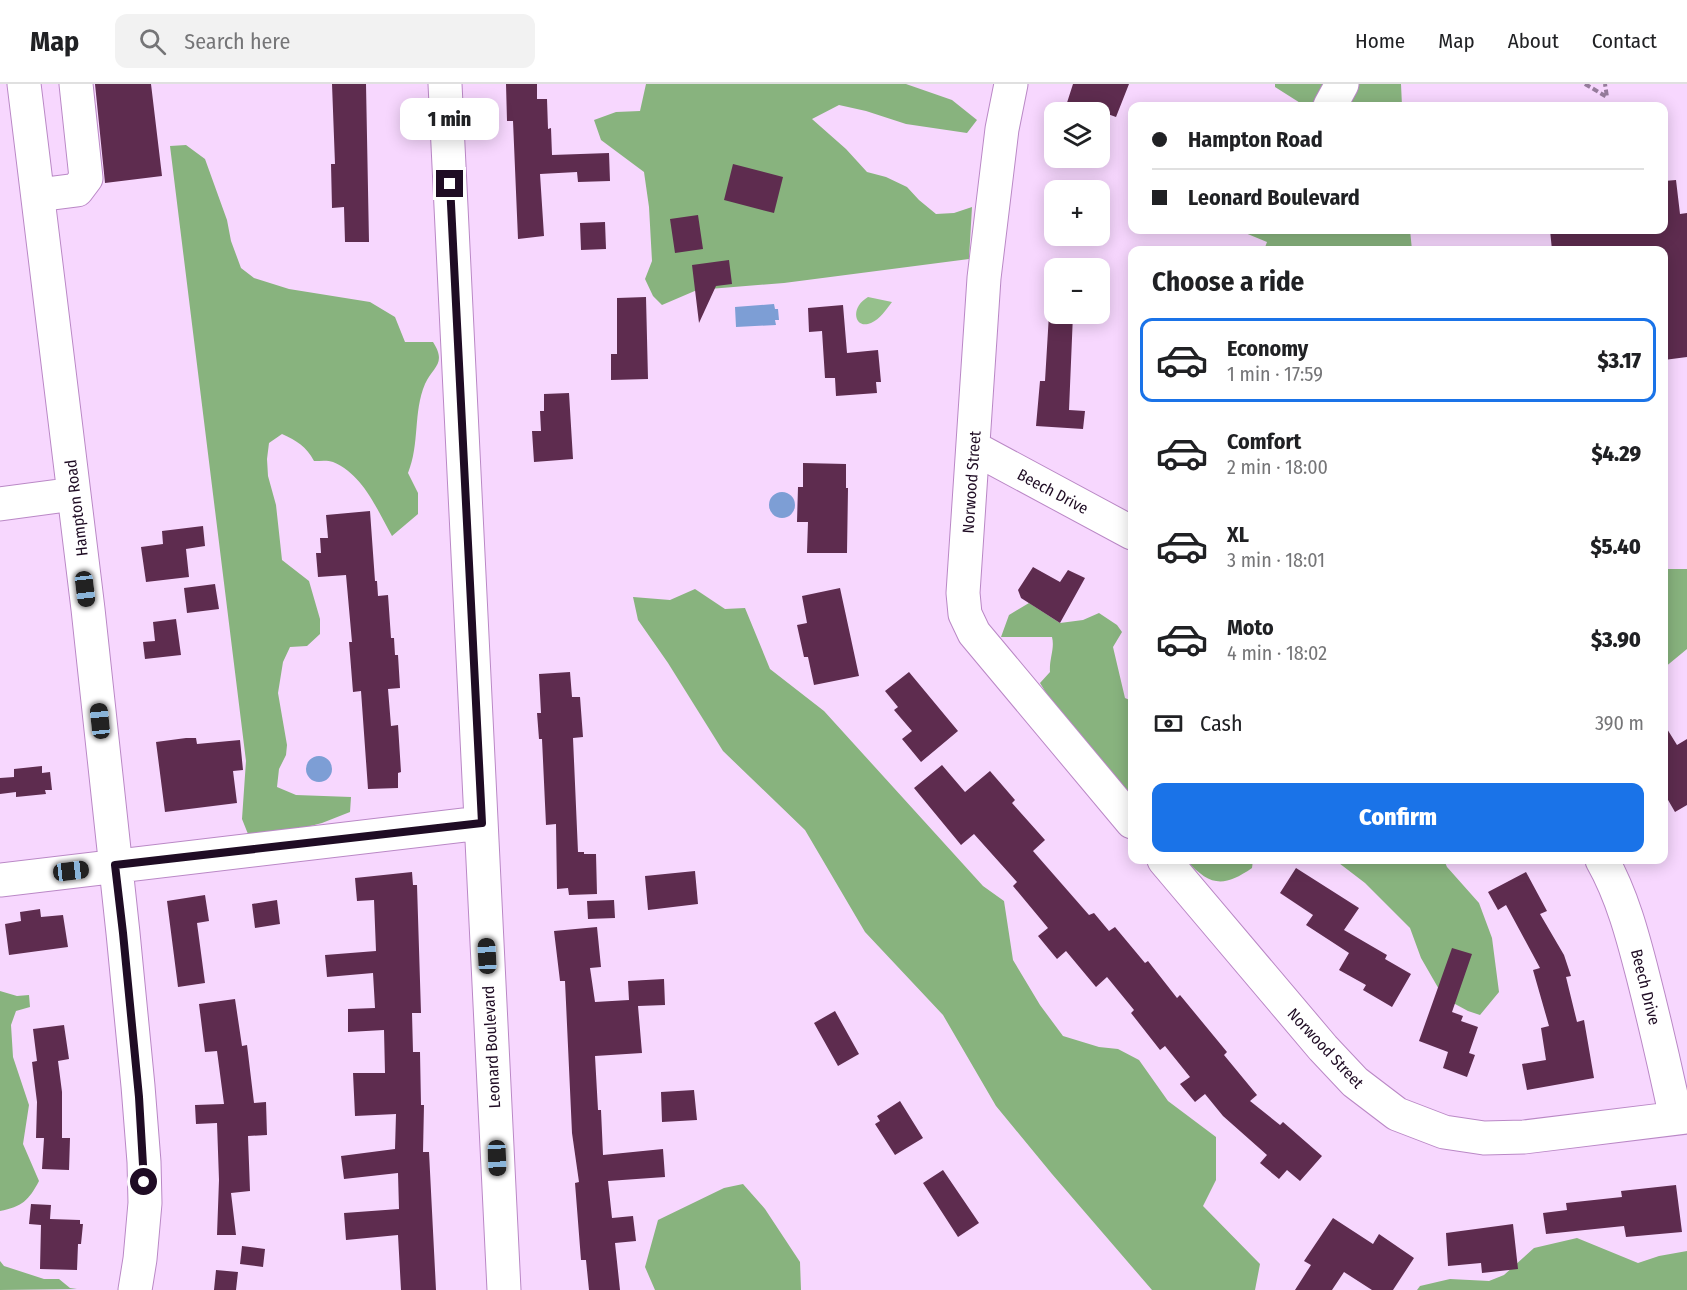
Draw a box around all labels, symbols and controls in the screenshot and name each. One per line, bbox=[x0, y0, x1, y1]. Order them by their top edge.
search box bbox=[115, 14, 535, 68]
text: Map bbox=[30, 25, 79, 58]
icon: search bbox=[136, 25, 169, 58]
text: Search here bbox=[184, 28, 290, 55]
text: Home bbox=[1355, 28, 1405, 54]
text: Map bbox=[1438, 28, 1475, 54]
text: About bbox=[1508, 28, 1559, 54]
text: Contact bbox=[1592, 28, 1657, 54]
callout: 1 min bbox=[400, 97, 500, 139]
map controls bbox=[1044, 102, 1110, 324]
button: layers bbox=[1044, 102, 1110, 168]
text: 1 min bbox=[428, 107, 471, 131]
text: Hampton Road bbox=[1188, 126, 1323, 153]
route end bbox=[436, 170, 463, 197]
button: + bbox=[1044, 180, 1110, 246]
text: Leonard Boulevard bbox=[1188, 184, 1360, 211]
button: − bbox=[1044, 258, 1110, 324]
text: Choose a ride bbox=[1152, 266, 1304, 298]
icon: car bbox=[1155, 333, 1209, 387]
text: Economy bbox=[1227, 335, 1308, 362]
text: $3.17 bbox=[1597, 347, 1641, 374]
text: 1 min · 17:59 bbox=[1227, 362, 1323, 386]
icon: car bbox=[1155, 426, 1209, 480]
text: Comfort bbox=[1227, 428, 1301, 455]
street label: Norwood Street bbox=[958, 429, 985, 534]
text: $4.29 bbox=[1591, 440, 1641, 467]
text: 2 min · 18:00 bbox=[1227, 455, 1328, 479]
street label: Hampton Road bbox=[61, 459, 92, 557]
street label: Beech Drive bbox=[1014, 465, 1092, 518]
icon: car bbox=[1155, 519, 1209, 573]
text: XL bbox=[1227, 521, 1249, 548]
text: $5.40 bbox=[1590, 533, 1641, 560]
text: 3 min · 18:01 bbox=[1227, 548, 1325, 572]
car bbox=[74, 570, 96, 608]
icon: car bbox=[1155, 612, 1209, 666]
text: Moto bbox=[1227, 614, 1274, 641]
text: $3.90 bbox=[1591, 626, 1641, 653]
text: 4 min · 18:02 bbox=[1227, 641, 1327, 665]
car bbox=[89, 702, 111, 740]
icon: cash bbox=[1152, 707, 1185, 740]
text: Cash bbox=[1200, 710, 1243, 737]
text: 390 m bbox=[1595, 711, 1644, 735]
button: Confirm bbox=[1152, 783, 1644, 852]
car bbox=[52, 860, 90, 882]
car bbox=[477, 938, 497, 974]
street label: Beech Drive bbox=[1627, 947, 1664, 1027]
street label: Leonard Boulevard bbox=[479, 985, 504, 1109]
street label: Norwood Street bbox=[1284, 1004, 1368, 1093]
car bbox=[487, 1140, 507, 1176]
route start bbox=[130, 1168, 157, 1195]

